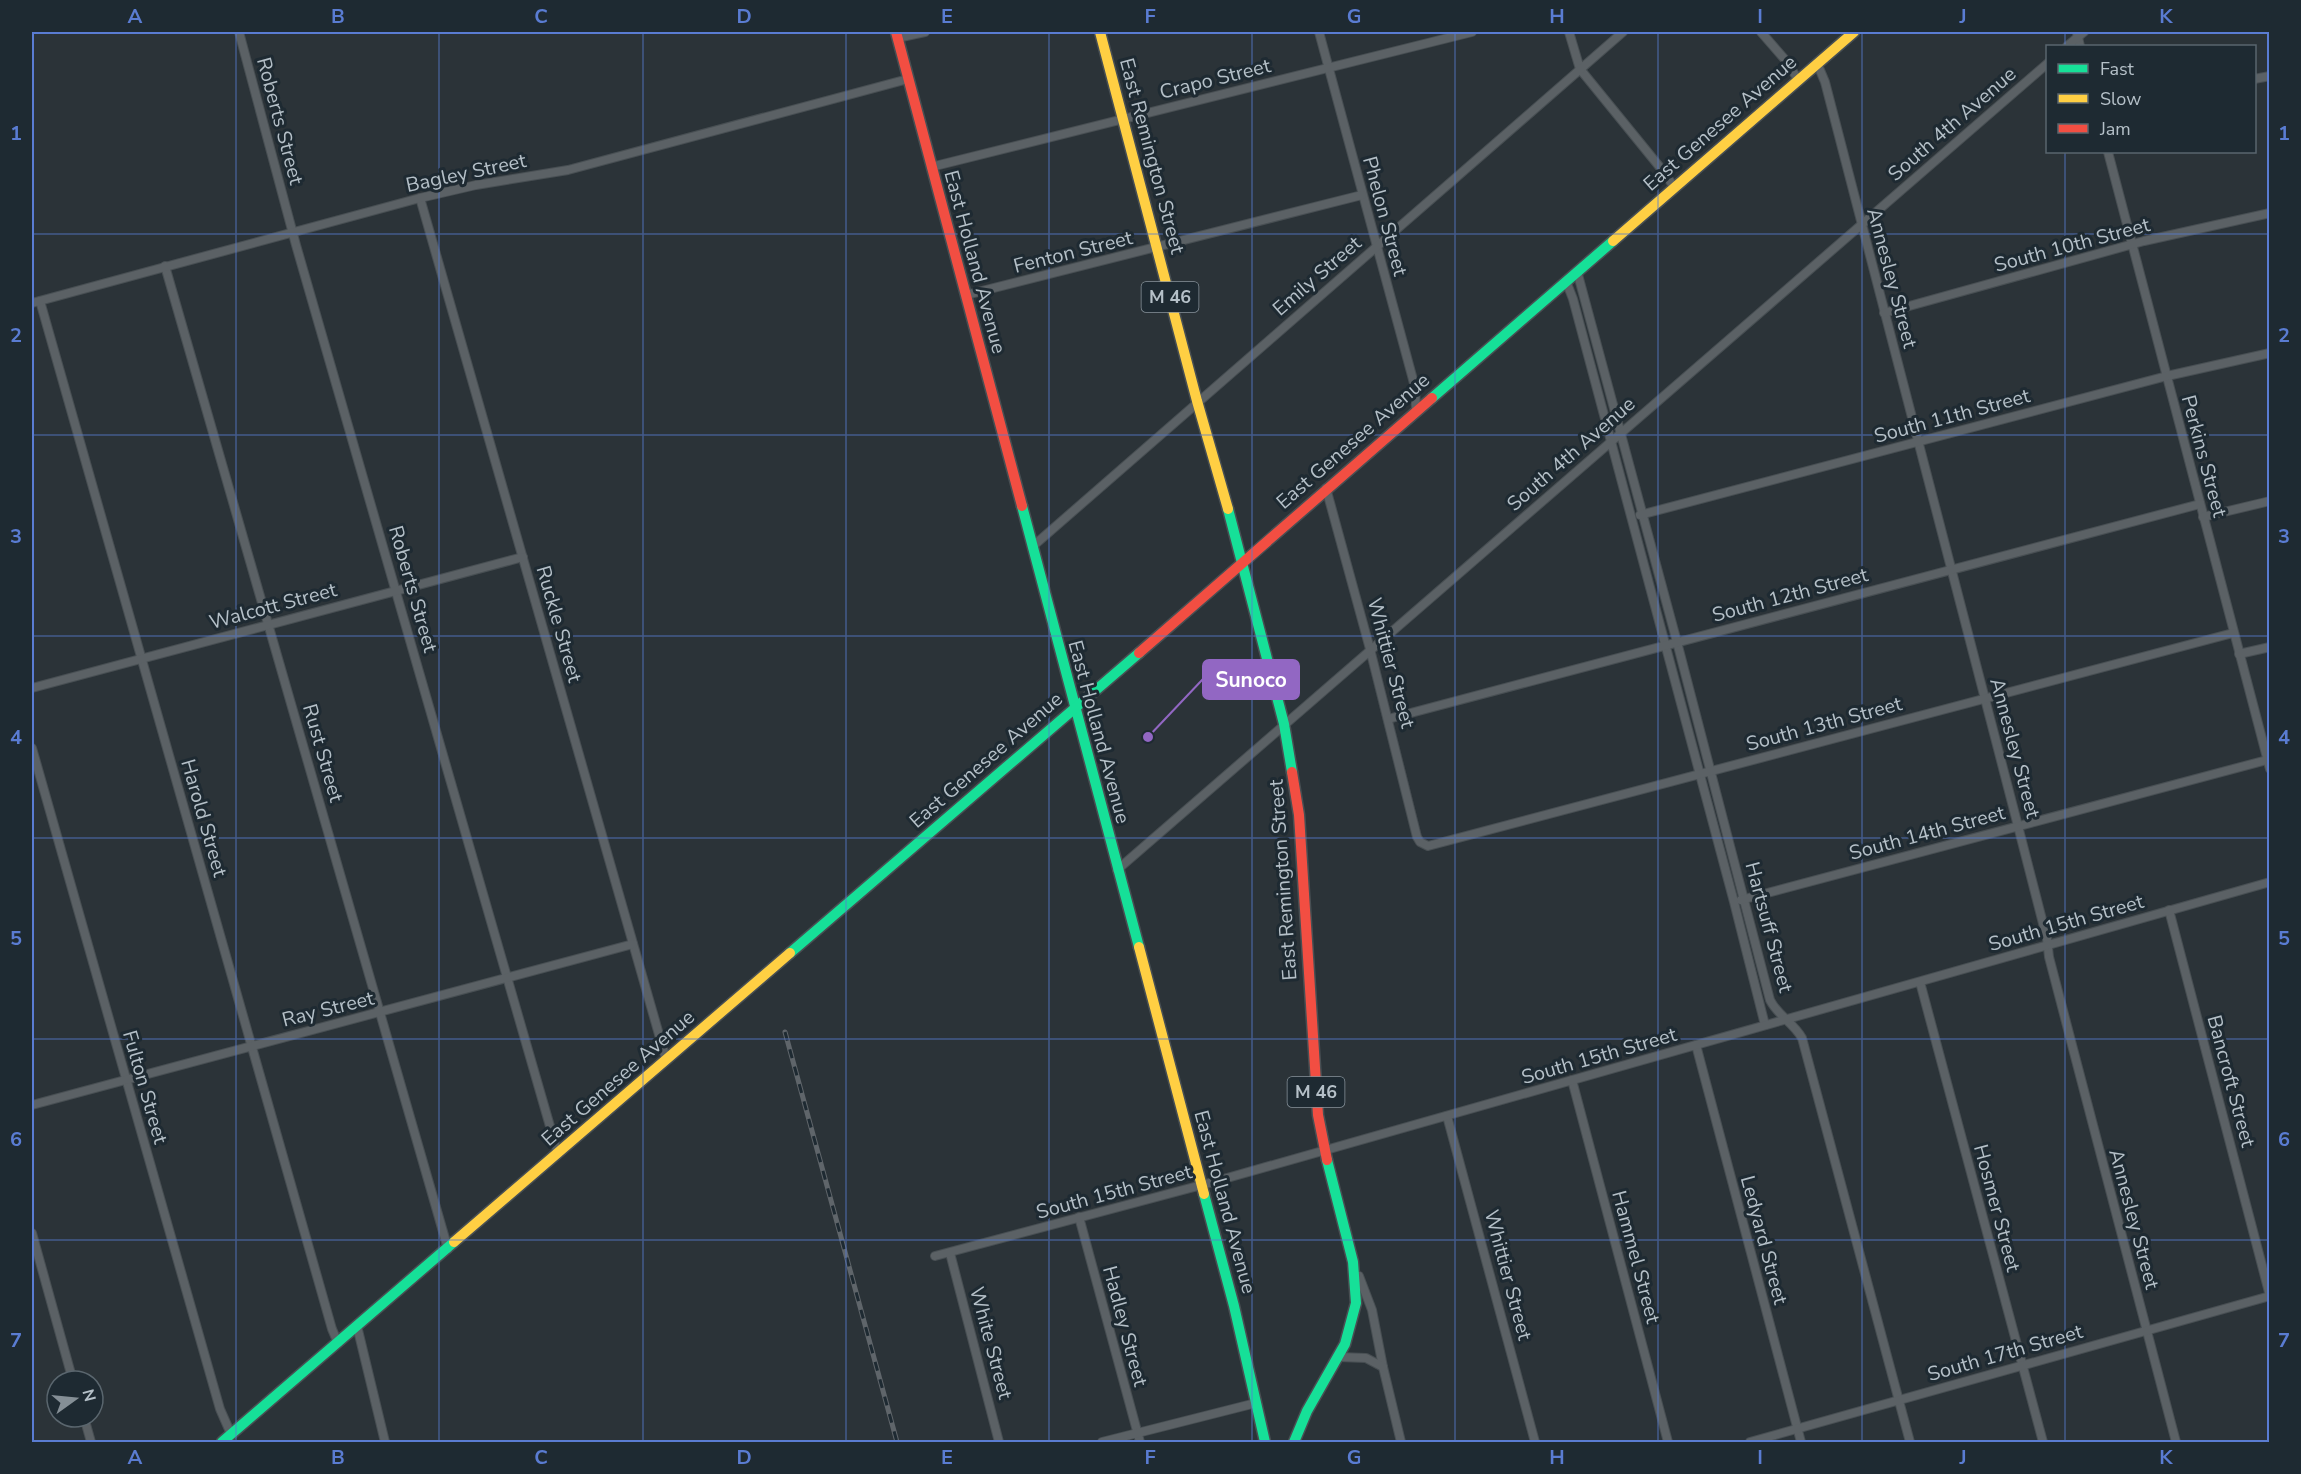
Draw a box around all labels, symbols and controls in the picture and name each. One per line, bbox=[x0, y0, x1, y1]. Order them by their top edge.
text: A bbox=[128, 3, 143, 30]
text: B bbox=[331, 3, 345, 30]
text: C bbox=[534, 3, 548, 30]
text: D bbox=[736, 3, 752, 30]
text: E bbox=[941, 3, 953, 30]
text: F bbox=[1144, 3, 1156, 30]
text: G bbox=[1347, 3, 1361, 30]
text: H bbox=[1549, 3, 1565, 30]
text: I bbox=[1757, 3, 1763, 30]
text: J bbox=[1958, 3, 1967, 30]
text: K bbox=[2159, 3, 2173, 30]
legend bbox=[2046, 45, 2256, 153]
street label: East Genesee Avenue bbox=[1638, 49, 1802, 197]
street label: Crapo Street bbox=[1157, 52, 1274, 106]
street label: Roberts Street bbox=[250, 54, 310, 189]
street label: East Remington Street bbox=[1113, 55, 1191, 258]
text: Fast bbox=[2100, 57, 2135, 81]
street label: South 4th Avenue bbox=[1882, 61, 2022, 187]
text: Slow bbox=[2100, 87, 2141, 111]
text: Jam bbox=[2099, 117, 2131, 141]
text: 1 bbox=[10, 120, 22, 147]
text: 1 bbox=[2278, 120, 2290, 147]
street label: Bagley Street bbox=[403, 147, 530, 199]
street label: Phelon Street bbox=[1356, 153, 1414, 280]
street label: East Holland Avenue bbox=[938, 167, 1012, 357]
street label: Annesley Street bbox=[1860, 205, 1924, 352]
street label: South 10th Street bbox=[1991, 211, 2154, 279]
street label: Fenton Street bbox=[1011, 224, 1136, 280]
street label: Emily Street bbox=[1267, 229, 1368, 322]
road number: M 46 bbox=[1142, 282, 1198, 312]
text: 2 bbox=[10, 322, 22, 349]
text: 2 bbox=[2278, 322, 2290, 349]
street label: East Genesee Avenue bbox=[1271, 367, 1435, 515]
street label: South 11th Street bbox=[1871, 382, 2034, 450]
street label: South 4th Avenue bbox=[1501, 391, 1641, 517]
street label: Perkins Street bbox=[2175, 392, 2234, 521]
text: 3 bbox=[10, 523, 22, 550]
street label: Roberts Street bbox=[382, 523, 444, 656]
text: 3 bbox=[2278, 523, 2290, 550]
street label: South 12th Street bbox=[1709, 561, 1872, 629]
street label: Ruckle Street bbox=[529, 563, 589, 686]
street label: Walcott Street bbox=[206, 576, 341, 636]
street label: Whittier Street bbox=[1361, 595, 1422, 732]
street label: East Holland Avenue bbox=[1062, 637, 1136, 827]
callout: Sunoco bbox=[1203, 660, 1299, 699]
text: Sunoco bbox=[1215, 666, 1287, 694]
street label: Annesley Street bbox=[1983, 675, 2047, 822]
street label: East Genesee Avenue bbox=[904, 686, 1068, 834]
street label: South 13th Street bbox=[1743, 690, 1906, 758]
street label: Rust Street bbox=[296, 701, 350, 806]
text: 4 bbox=[10, 724, 22, 751]
text: 4 bbox=[2278, 724, 2290, 751]
street label: Harold Street bbox=[174, 756, 234, 881]
street label: East Remington Street bbox=[1262, 778, 1303, 981]
street label: South 14th Street bbox=[1846, 799, 2009, 867]
street label: Hartsuff Street bbox=[1739, 859, 1800, 996]
street label: South 15th Street bbox=[1985, 888, 2148, 958]
text: 5 bbox=[10, 925, 22, 952]
text: 5 bbox=[2278, 925, 2290, 952]
street label: Ray Street bbox=[279, 984, 378, 1033]
street label: East Genesee Avenue bbox=[536, 1004, 700, 1152]
street label: Bancroft Street bbox=[2200, 1012, 2262, 1151]
street label: South 15th Street bbox=[1518, 1021, 1681, 1091]
street label: Fulton Street bbox=[116, 1027, 174, 1148]
road number: M 46 bbox=[1288, 1077, 1344, 1107]
street label: East Holland Avenue bbox=[1188, 1107, 1262, 1297]
text: 6 bbox=[10, 1126, 22, 1153]
text: 6 bbox=[2278, 1126, 2290, 1153]
street label: Hosmer Street bbox=[1967, 1141, 2027, 1276]
street label: Annesley Street bbox=[2102, 1146, 2166, 1293]
street label: South 15th Street bbox=[1033, 1158, 1196, 1226]
street label: Ledyard Street bbox=[1734, 1173, 1794, 1308]
street label: Hammel Street bbox=[1605, 1188, 1667, 1327]
street label: Whittier Street bbox=[1478, 1207, 1539, 1344]
street label: Hadley Street bbox=[1096, 1263, 1154, 1390]
street label: White Street bbox=[963, 1284, 1019, 1403]
street label: South 17th Street bbox=[1924, 1318, 2087, 1388]
text: 7 bbox=[10, 1327, 22, 1354]
text: 7 bbox=[2278, 1327, 2290, 1354]
north arrow bbox=[45, 1369, 105, 1429]
text: N bbox=[76, 1387, 101, 1404]
text: A bbox=[128, 1444, 143, 1471]
text: B bbox=[331, 1444, 345, 1471]
text: C bbox=[534, 1444, 548, 1471]
text: D bbox=[736, 1444, 752, 1471]
text: E bbox=[941, 1444, 953, 1471]
text: F bbox=[1144, 1444, 1156, 1471]
text: G bbox=[1347, 1444, 1361, 1471]
text: H bbox=[1549, 1444, 1565, 1471]
text: I bbox=[1757, 1444, 1763, 1471]
text: J bbox=[1958, 1444, 1967, 1471]
text: K bbox=[2159, 1444, 2173, 1471]

